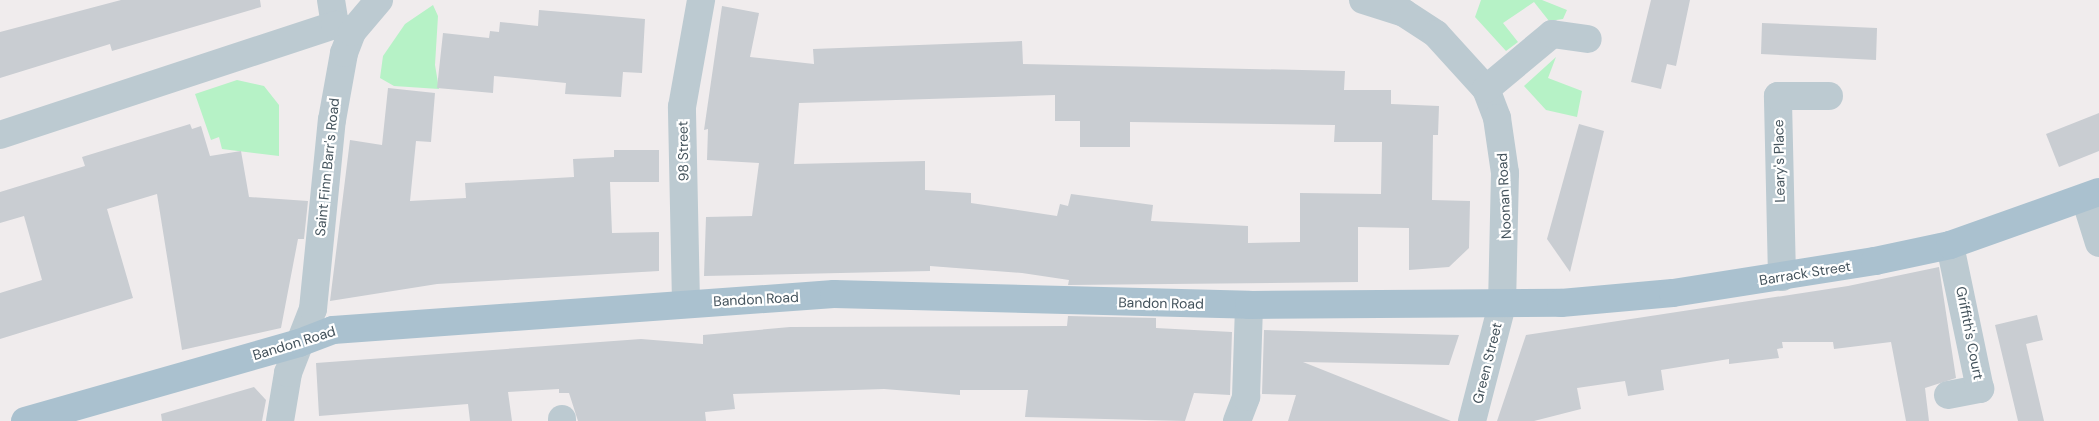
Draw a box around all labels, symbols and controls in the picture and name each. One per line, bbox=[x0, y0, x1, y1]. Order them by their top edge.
street label: Saint Finn Barr's Road bbox=[311, 97, 343, 237]
street label: Leary's Place bbox=[1770, 119, 1788, 203]
street label: 98 Street bbox=[674, 121, 692, 181]
street label: Noonan Road bbox=[1493, 152, 1515, 240]
street label: Barrack Street bbox=[1758, 257, 1852, 289]
street label: Griffith's Court bbox=[1953, 285, 1987, 381]
street label: Bandon Road bbox=[713, 288, 799, 310]
street label: Bandon Road bbox=[1118, 294, 1204, 312]
street label: Green Street bbox=[1469, 321, 1505, 405]
street label: Bandon Road bbox=[251, 322, 337, 364]

